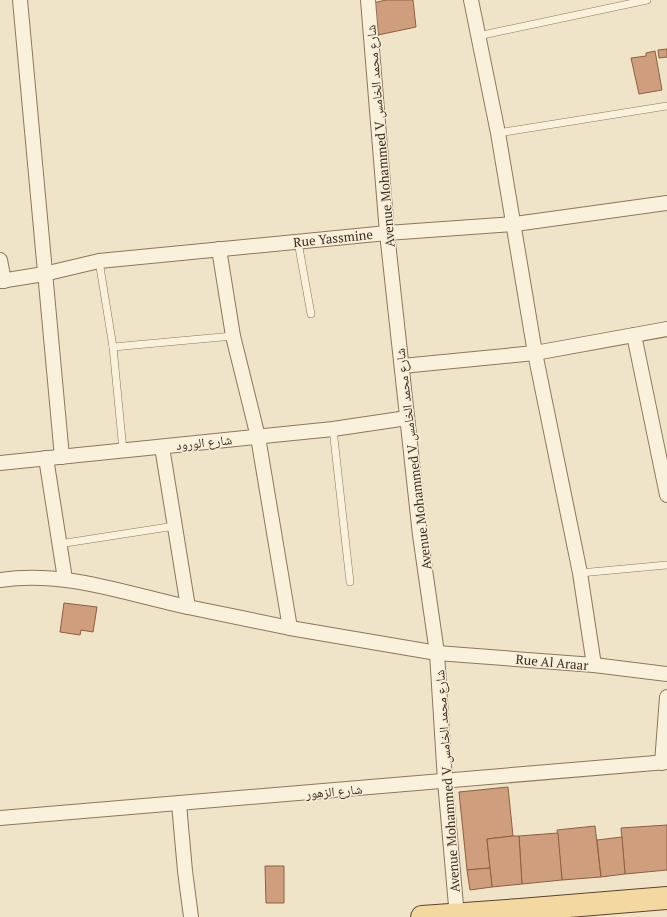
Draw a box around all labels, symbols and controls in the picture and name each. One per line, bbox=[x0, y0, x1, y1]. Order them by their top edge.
street label: Avenue Mohammed V شارع محمد الخامس bbox=[361, 24, 400, 248]
street label: Rue Yassmine bbox=[292, 225, 374, 251]
street label: Avenue Mohammed V شارع محمد الخامس bbox=[390, 347, 437, 571]
street label: شارع الورود bbox=[175, 430, 233, 455]
street label: Rue Al Araar bbox=[515, 650, 589, 674]
street label: Avenue Mohammed V شارع محمد الخامس bbox=[430, 669, 465, 893]
street label: شارع الزهور bbox=[304, 780, 363, 804]

